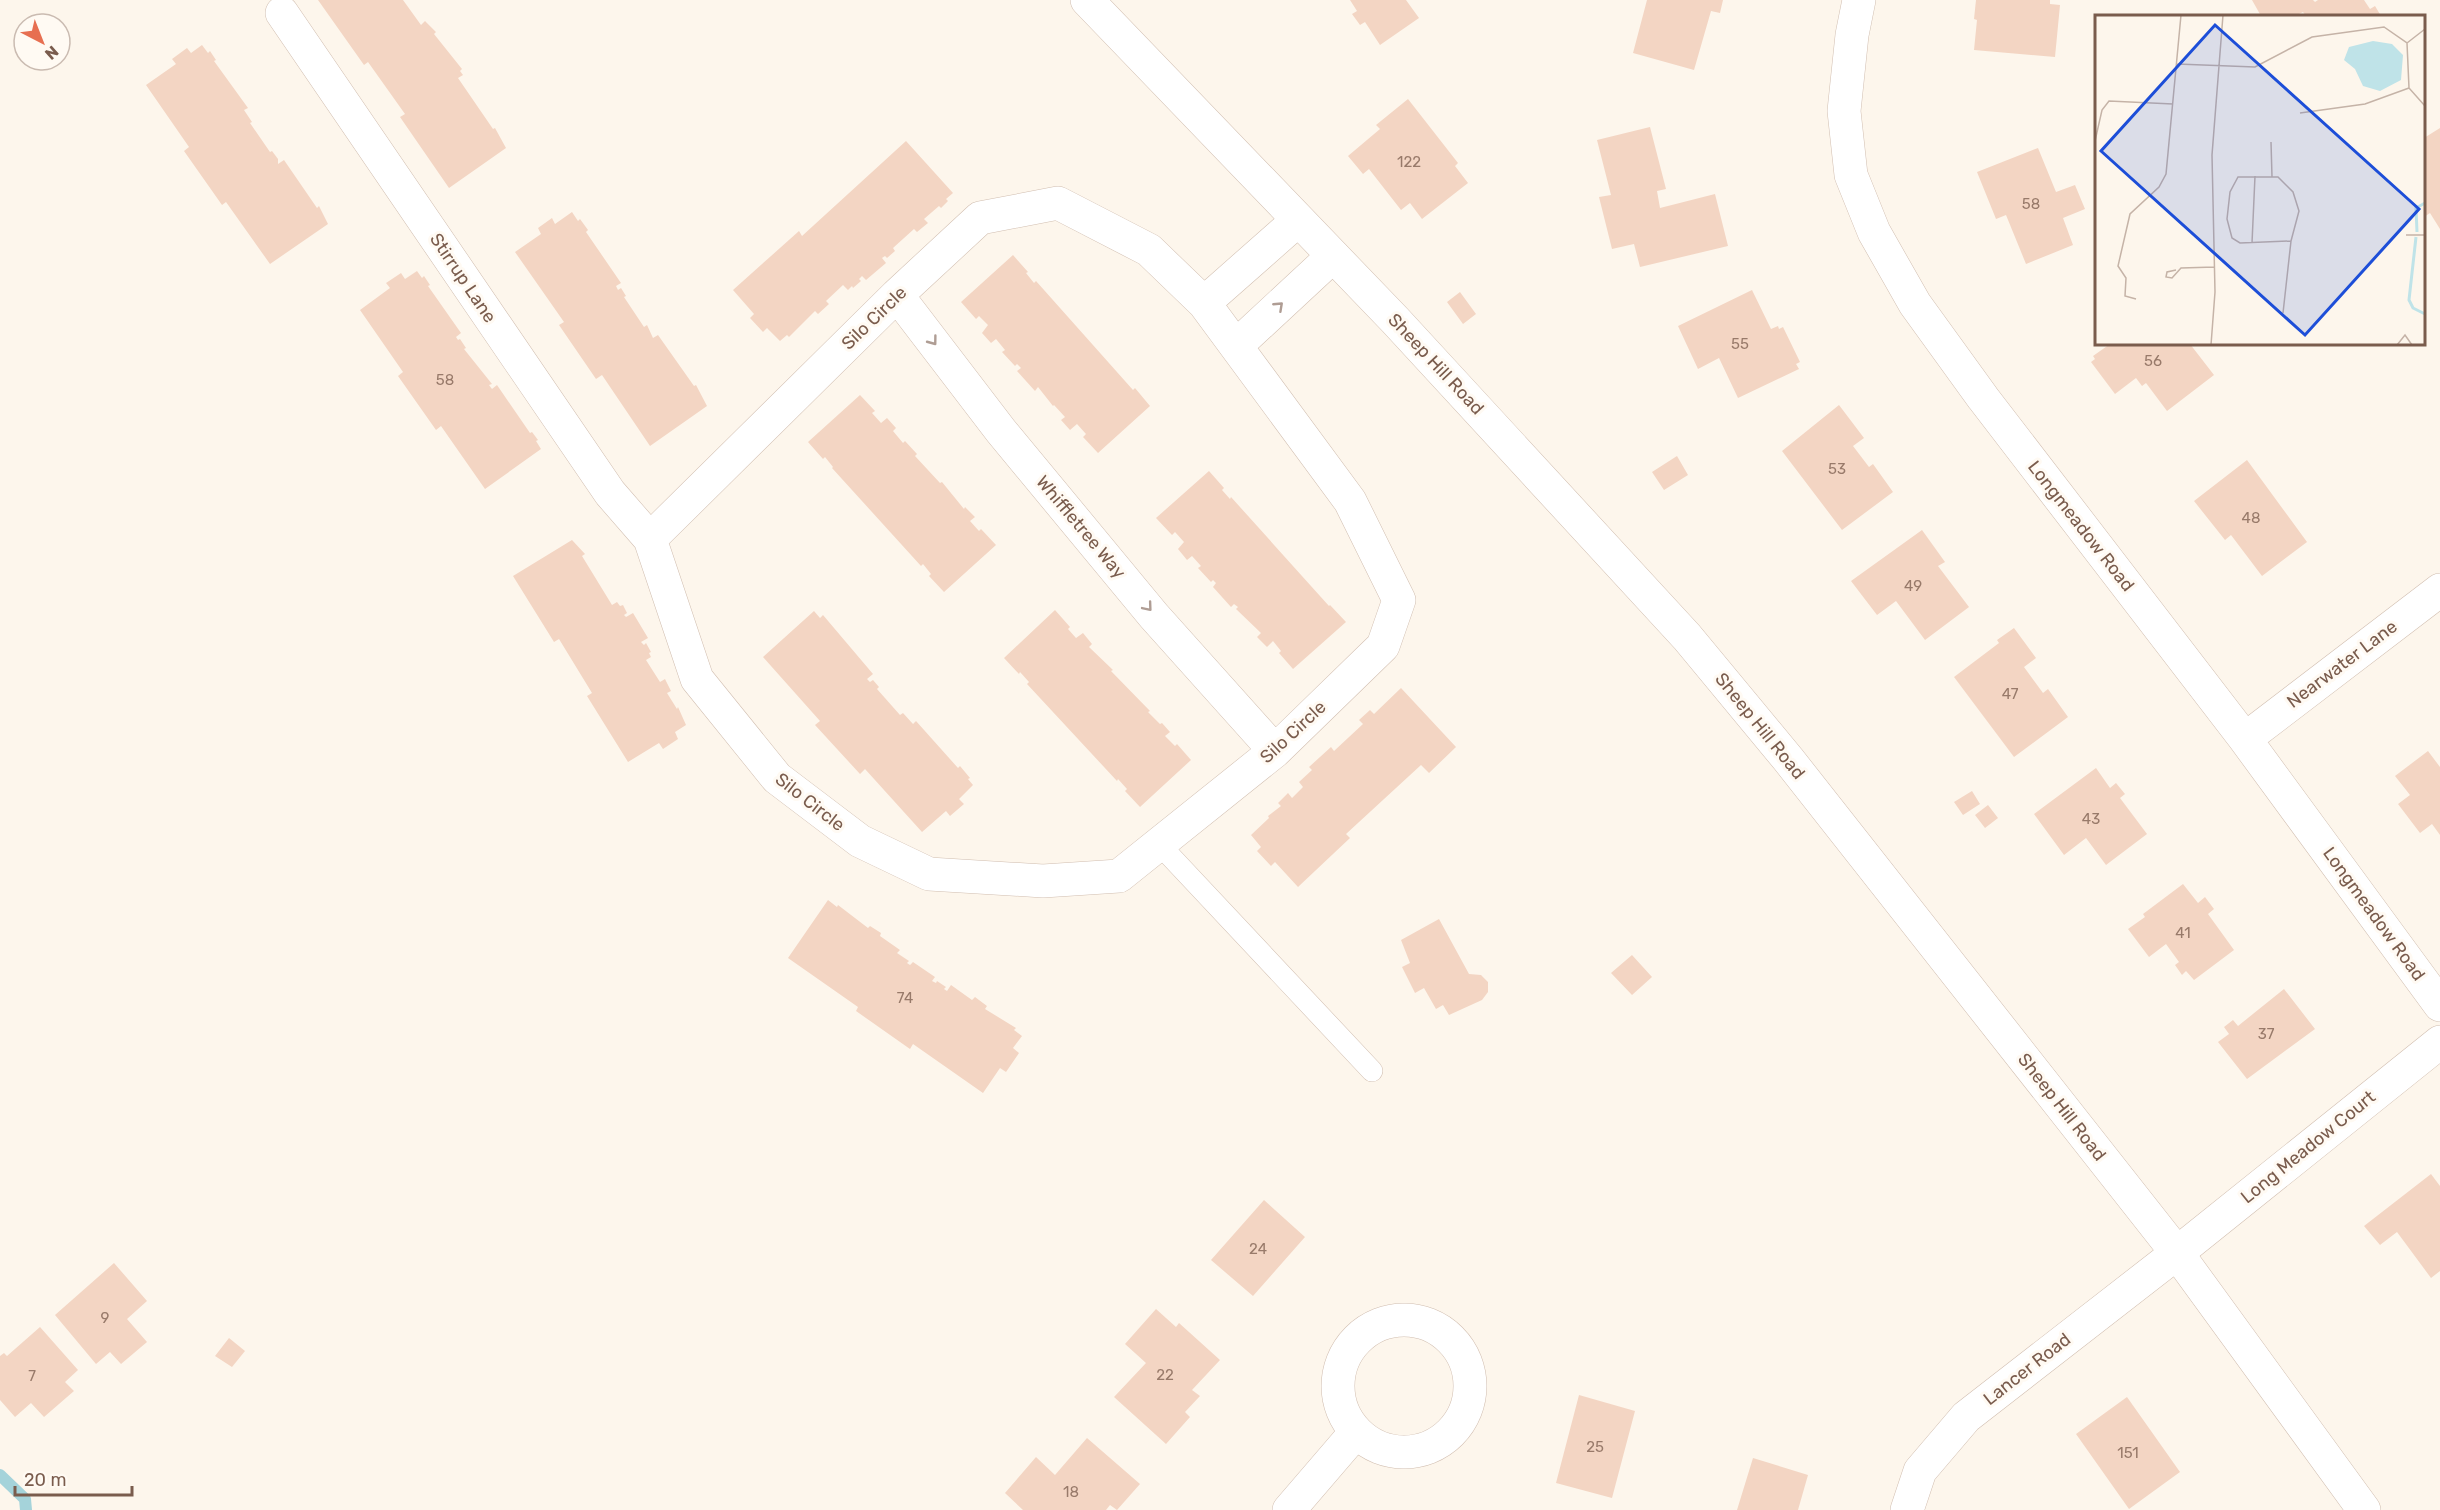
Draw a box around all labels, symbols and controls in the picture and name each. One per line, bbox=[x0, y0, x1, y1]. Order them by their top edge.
north arrow bbox=[12, 12, 72, 72]
inset map bbox=[2095, 15, 2425, 345]
text: N bbox=[41, 42, 62, 64]
house number: 122 bbox=[1397, 153, 1421, 171]
house number: 58 bbox=[2022, 195, 2040, 213]
street label: Stirrup Lane bbox=[425, 229, 501, 327]
street label: Silo Circle bbox=[837, 282, 911, 354]
one-way arrow bbox=[1272, 302, 1283, 313]
street label: Sheep Hill Road bbox=[1383, 309, 1489, 419]
one-way arrow bbox=[925, 335, 936, 346]
house number: 55 bbox=[1731, 335, 1749, 353]
house number: 56 bbox=[2144, 352, 2162, 370]
house number: 58 bbox=[436, 371, 454, 389]
street label: Longmeadow Road bbox=[2023, 456, 2139, 596]
house number: 53 bbox=[1828, 460, 1846, 478]
street label: Whiffletree Way bbox=[1032, 471, 1131, 583]
house number: 48 bbox=[2242, 509, 2260, 527]
house number: 49 bbox=[1904, 577, 1922, 595]
one-way arrow bbox=[1140, 600, 1151, 611]
street label: Nearwater Lane bbox=[2283, 615, 2401, 713]
street label: Sheep Hill Road bbox=[1710, 668, 1810, 784]
house number: 47 bbox=[2002, 685, 2019, 703]
street label: Silo Circle bbox=[1255, 696, 1331, 768]
street label: Silo Circle bbox=[771, 768, 849, 836]
house number: 43 bbox=[2082, 810, 2100, 828]
street label: Longmeadow Road bbox=[2318, 843, 2430, 985]
house number: 41 bbox=[2175, 924, 2191, 942]
house number: 74 bbox=[897, 989, 913, 1007]
house number: 37 bbox=[2258, 1025, 2275, 1043]
street label: Sheep Hill Road bbox=[2013, 1049, 2111, 1165]
street label: Long Meadow Court bbox=[2236, 1086, 2380, 1208]
house number: 24 bbox=[1249, 1240, 1267, 1258]
house number: 9 bbox=[101, 1309, 110, 1327]
street label: Lancer Road bbox=[1979, 1328, 2075, 1410]
house number: 22 bbox=[1156, 1366, 1174, 1384]
house number: 7 bbox=[28, 1367, 36, 1385]
house number: 25 bbox=[1586, 1438, 1604, 1456]
house number: 151 bbox=[2117, 1444, 2139, 1462]
scale bar bbox=[15, 1459, 132, 1497]
text: 20 m bbox=[24, 1469, 66, 1491]
house number: 18 bbox=[1063, 1483, 1079, 1501]

